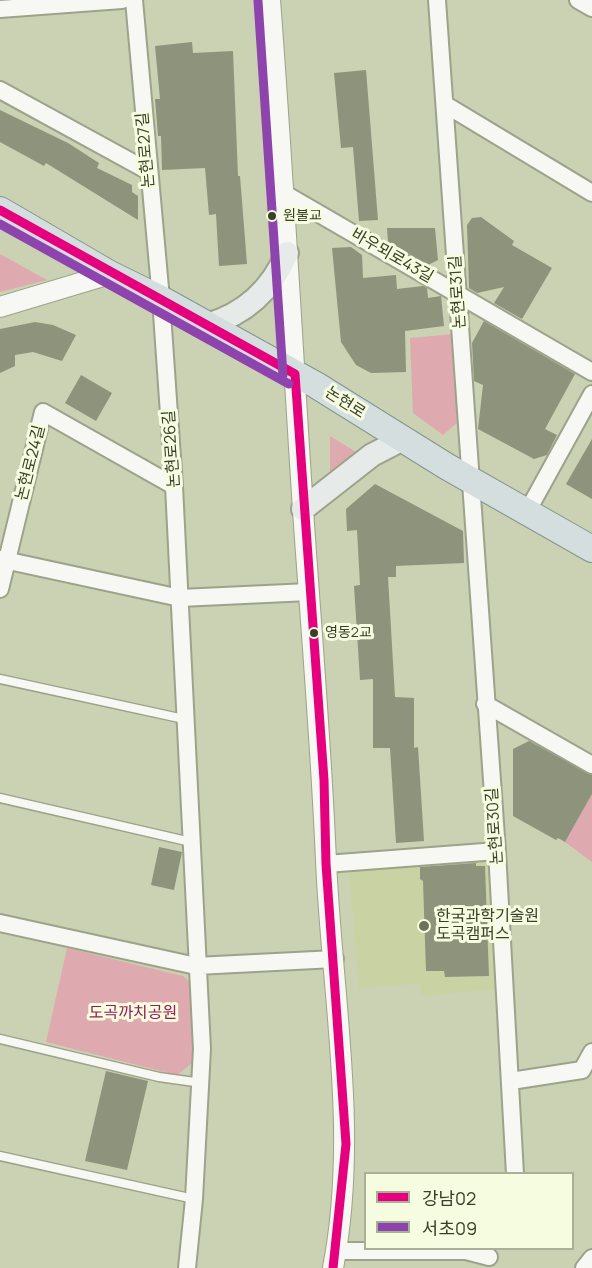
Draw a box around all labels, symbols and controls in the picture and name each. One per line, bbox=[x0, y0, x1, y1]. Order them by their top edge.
street label: 논현로27길 bbox=[133, 111, 159, 189]
place label: 원불교 bbox=[283, 208, 322, 224]
marker: 원불교 bbox=[266, 210, 278, 222]
street label: 바우뫼로43길 bbox=[347, 225, 437, 287]
street label: 논현로31길 bbox=[446, 254, 470, 330]
street label: 논현로 bbox=[321, 383, 369, 423]
street label: 논현로26길 bbox=[160, 409, 184, 489]
street label: 논현로24길 bbox=[12, 423, 50, 503]
place label: 영동2교 bbox=[325, 625, 372, 641]
marker: 영동2교 bbox=[308, 627, 320, 639]
street label: 논현로30길 bbox=[483, 787, 507, 865]
place label: 한국과학기술원 도곡캠퍼스 bbox=[436, 907, 539, 945]
marker: 한국과학기술원 도곡캠퍼스 bbox=[417, 919, 431, 933]
park label: 도곡까치공원 bbox=[89, 1004, 177, 1024]
legend bbox=[364, 1172, 574, 1250]
text: 강남02 bbox=[422, 1186, 476, 1210]
text: 서초09 bbox=[422, 1216, 477, 1240]

